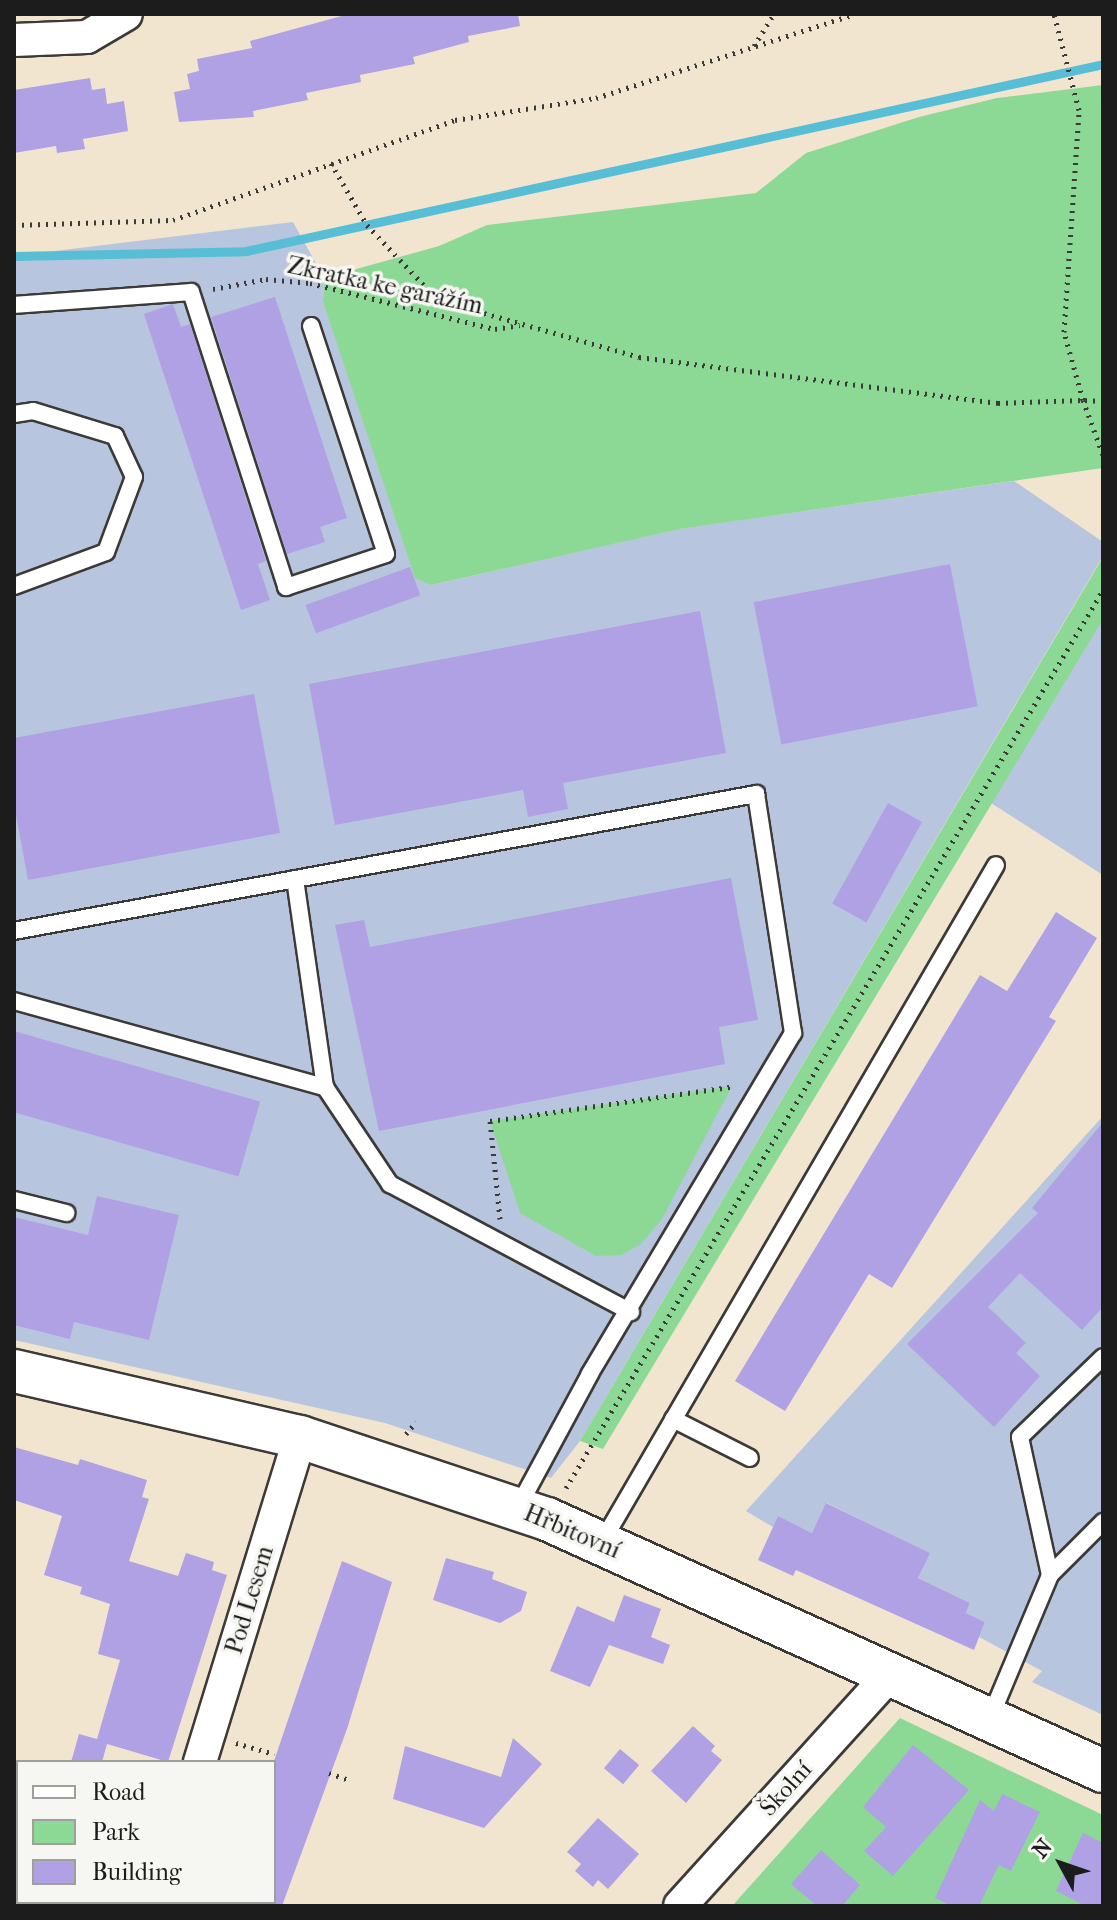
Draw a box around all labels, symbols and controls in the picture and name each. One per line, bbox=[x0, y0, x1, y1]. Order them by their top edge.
street label: Zkratka ke garážím bbox=[285, 251, 485, 321]
street label: Hřbitovní bbox=[519, 1499, 625, 1565]
street label: Pod Lesem bbox=[220, 1542, 280, 1658]
street label: Školní bbox=[754, 1756, 818, 1822]
legend bbox=[16, 1760, 276, 1904]
text: Road bbox=[92, 1778, 145, 1806]
text: Park bbox=[92, 1818, 140, 1846]
north arrow bbox=[1021, 1824, 1101, 1904]
text: N bbox=[1027, 1834, 1058, 1863]
text: Building bbox=[92, 1858, 182, 1886]

